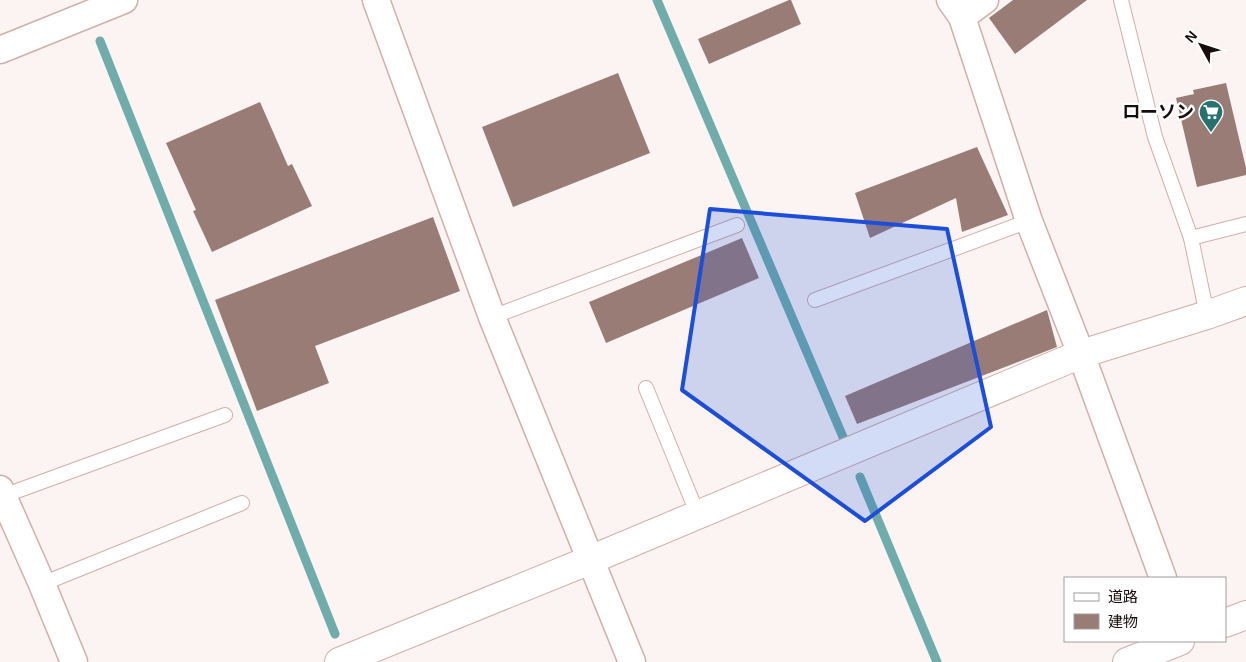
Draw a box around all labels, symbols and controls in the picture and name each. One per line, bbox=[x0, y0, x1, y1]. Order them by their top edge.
north arrow bbox=[1176, 20, 1226, 70]
text: N bbox=[1182, 28, 1200, 46]
supermarket icon: ローソン bbox=[1198, 99, 1224, 133]
place label: ローソン bbox=[1122, 102, 1194, 122]
legend bbox=[1064, 577, 1226, 642]
text: 道路 bbox=[1108, 588, 1138, 605]
text: 建物 bbox=[1108, 613, 1138, 630]

